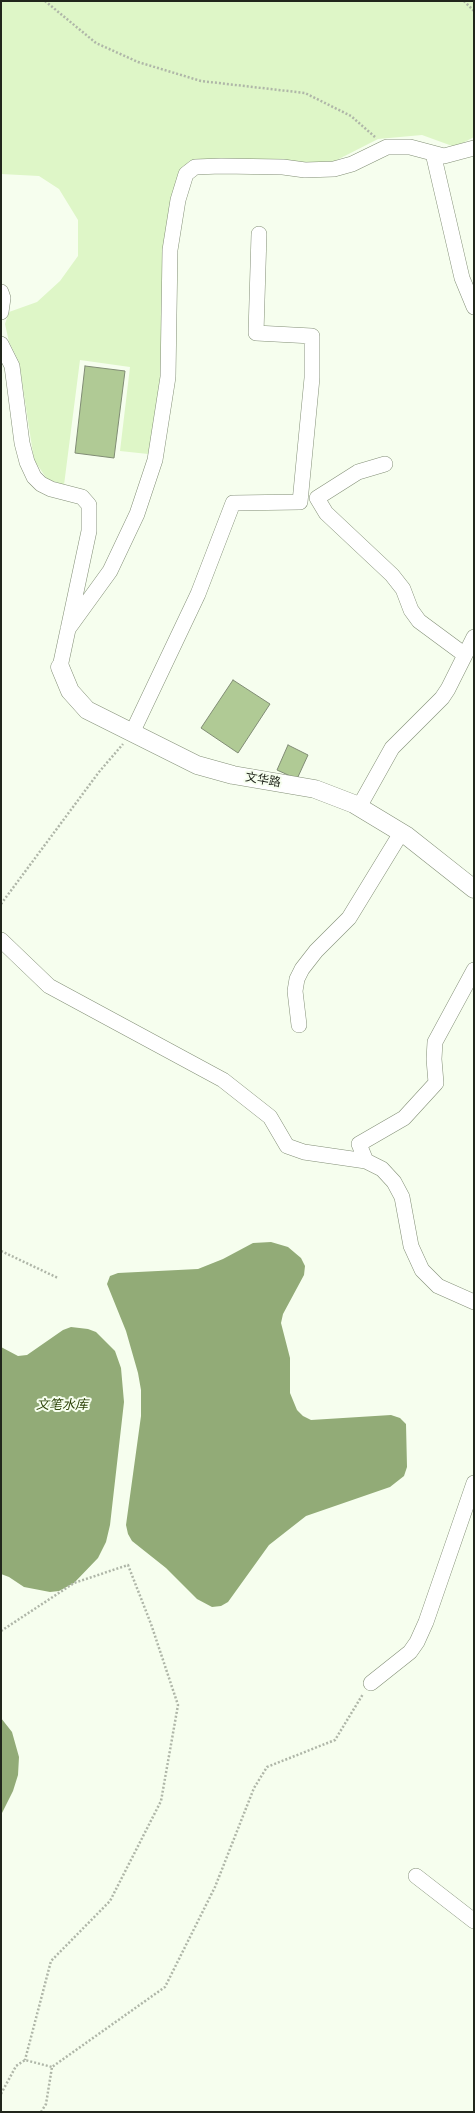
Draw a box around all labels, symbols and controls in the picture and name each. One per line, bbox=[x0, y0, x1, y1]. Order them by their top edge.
street label: 文华路 bbox=[244, 770, 282, 790]
water label: 文笔水库 bbox=[36, 1397, 88, 1413]

